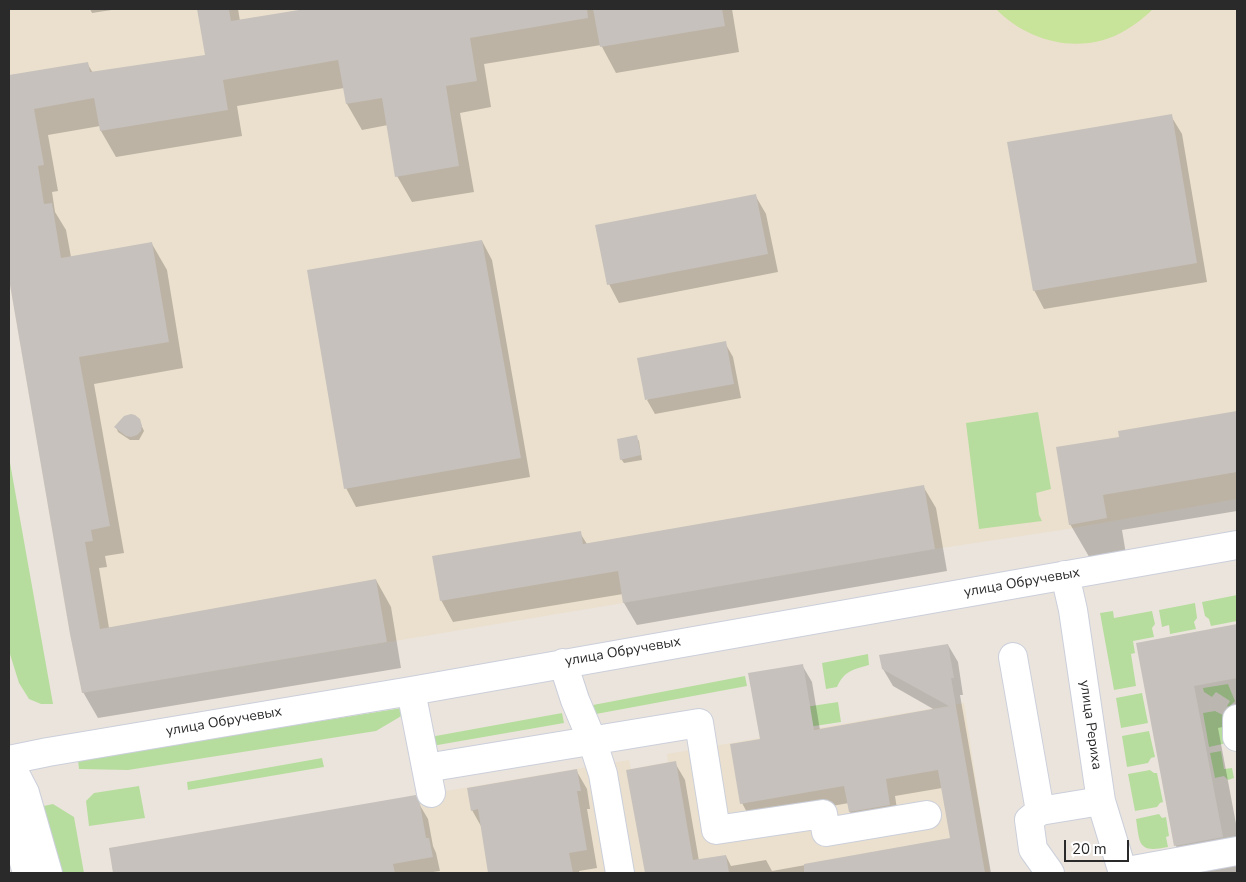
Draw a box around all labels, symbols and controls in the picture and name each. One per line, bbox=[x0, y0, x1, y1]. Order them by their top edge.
street label: улица Обручевых bbox=[963, 565, 1081, 601]
street label: улица Обручевых bbox=[564, 634, 682, 670]
street label: улица Рериха bbox=[1075, 679, 1105, 771]
street label: улица Обручевых bbox=[165, 704, 283, 740]
scale bar bbox=[1066, 830, 1131, 862]
text: 20 m bbox=[1072, 839, 1107, 859]

